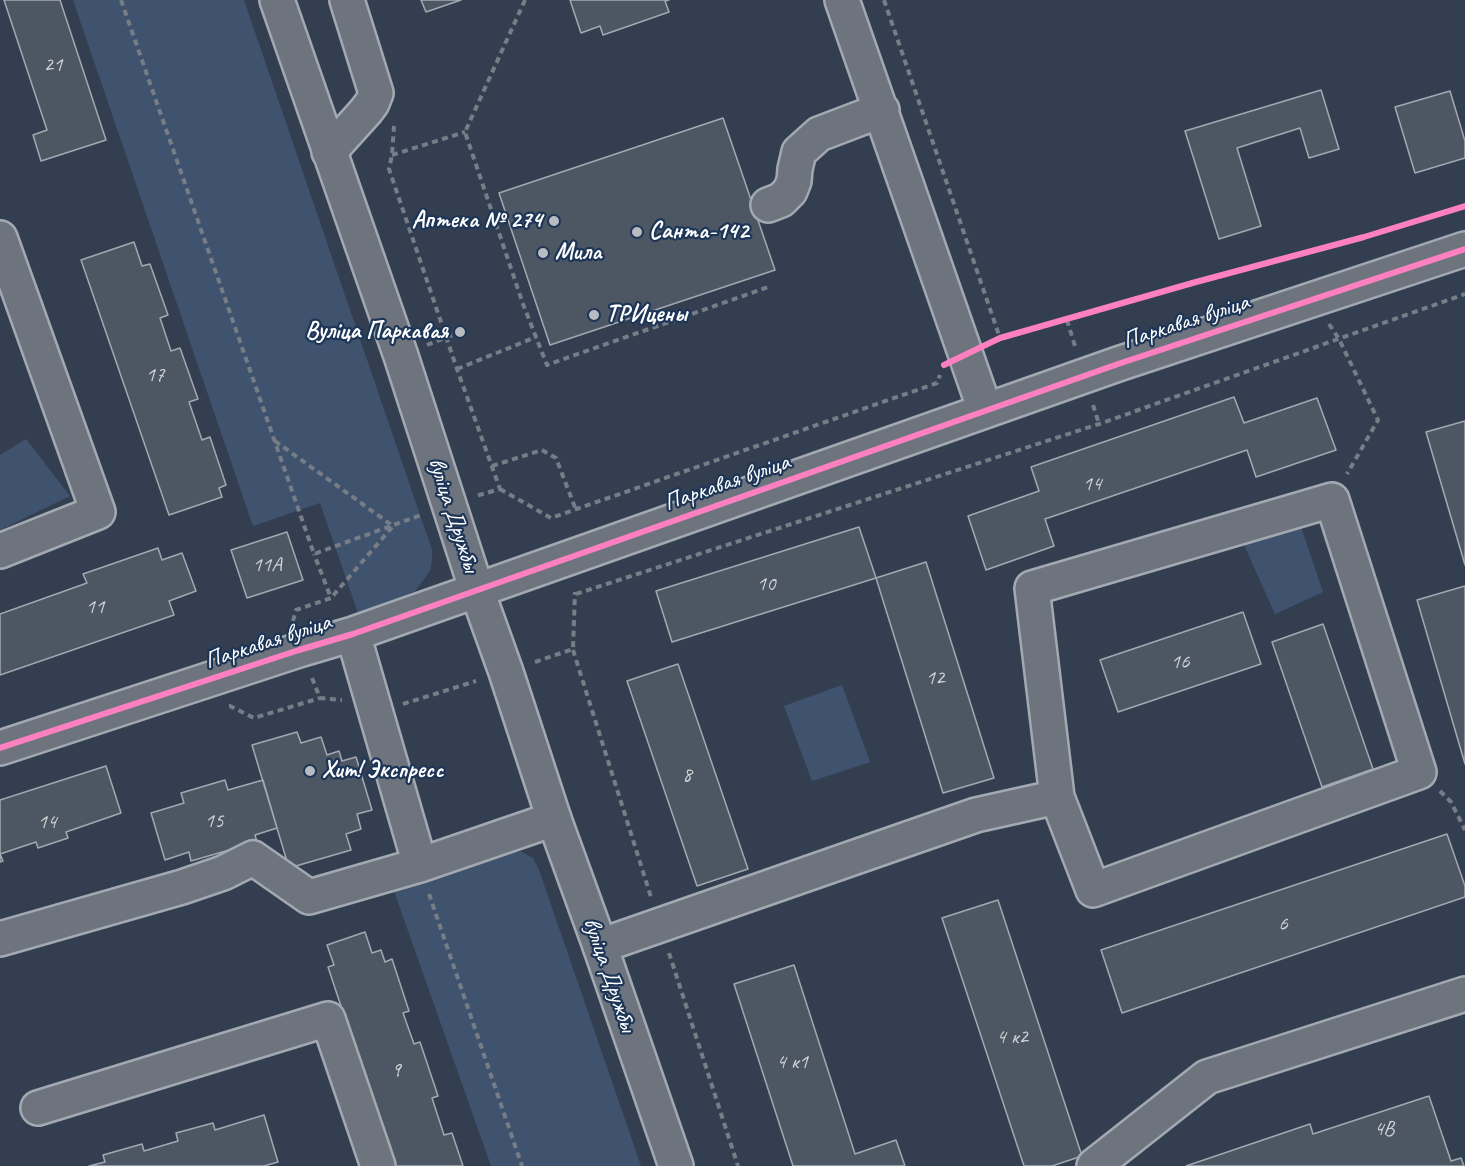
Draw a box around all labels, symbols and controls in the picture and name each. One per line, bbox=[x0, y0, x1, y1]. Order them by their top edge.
house number: 21 bbox=[44, 52, 62, 78]
place label: Аптека № 274 bbox=[412, 207, 542, 235]
marker: Аптека № 274 bbox=[547, 214, 561, 228]
place label: Санта-142 bbox=[649, 218, 748, 246]
marker: Санта-142 bbox=[630, 225, 644, 239]
place label: Мила bbox=[555, 239, 602, 267]
marker: Мила bbox=[536, 246, 550, 260]
street label: Паркавая вуліца bbox=[1119, 288, 1253, 356]
place label: ТРИцены bbox=[606, 301, 687, 329]
marker: ТРИцены bbox=[587, 308, 601, 322]
place label: Вуліца Паркавая bbox=[305, 318, 448, 346]
marker: Вуліца Паркавая bbox=[453, 325, 467, 339]
house number: 17 bbox=[146, 362, 164, 388]
street label: Паркавая вуліца bbox=[660, 448, 794, 518]
street label: вуліца Дружбы bbox=[421, 454, 485, 576]
house number: 14 bbox=[1083, 471, 1101, 497]
house number: 11А bbox=[252, 552, 282, 578]
house number: 10 bbox=[757, 571, 775, 597]
house number: 11 bbox=[86, 594, 104, 620]
street label: Паркавая вуліца bbox=[201, 608, 335, 676]
house number: 16 bbox=[1171, 649, 1189, 675]
house number: 12 bbox=[926, 665, 944, 691]
place label: Хит! Экспресс bbox=[322, 757, 443, 785]
house number: 8 bbox=[682, 762, 692, 788]
marker: Хит! Экспресс bbox=[303, 764, 317, 778]
house number: 15 bbox=[205, 808, 223, 834]
house number: 14 bbox=[38, 809, 56, 835]
house number: 6 bbox=[1278, 911, 1288, 937]
street label: вуліца Дружбы bbox=[576, 914, 642, 1036]
house number: 4 к2 bbox=[996, 1024, 1028, 1050]
house number: 4 к1 bbox=[776, 1049, 808, 1075]
house number: 9 bbox=[391, 1057, 401, 1083]
house number: 4В bbox=[1374, 1116, 1394, 1142]

